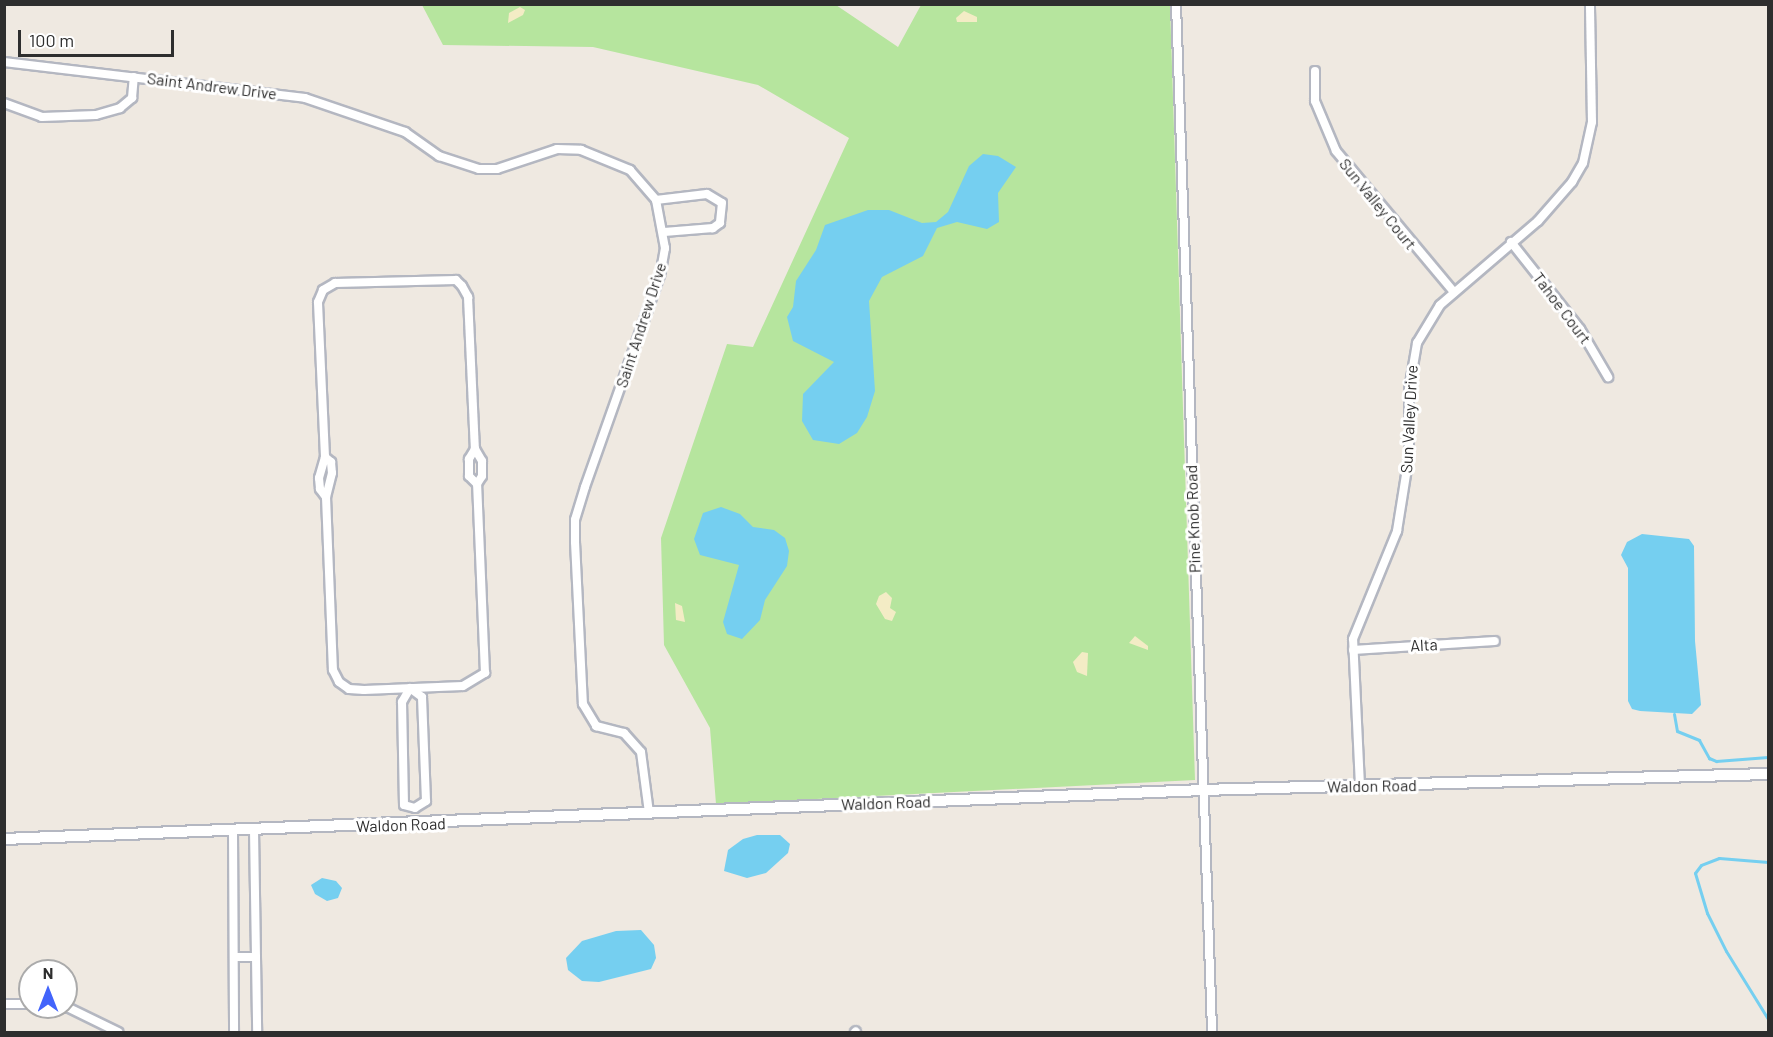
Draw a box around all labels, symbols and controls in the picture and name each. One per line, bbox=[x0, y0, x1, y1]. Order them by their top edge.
scale bar bbox=[21, 18, 177, 56]
text: 100 m bbox=[29, 29, 74, 51]
street label: Saint Andrew Drive bbox=[146, 69, 278, 103]
street label: Sun Valley Court bbox=[1335, 155, 1421, 253]
street label: Saint Andrew Drive bbox=[612, 260, 670, 390]
street label: Tahoe Court bbox=[1529, 268, 1595, 348]
street label: Sun Valley Drive bbox=[1397, 364, 1421, 474]
street label: Pine Knob Road bbox=[1182, 465, 1204, 573]
street label: Alta bbox=[1410, 635, 1438, 655]
street label: Waldon Road bbox=[1327, 776, 1417, 796]
street label: Waldon Road bbox=[841, 792, 931, 814]
street label: Waldon Road bbox=[356, 814, 446, 836]
north arrow bbox=[18, 959, 78, 1019]
text: N bbox=[43, 963, 53, 982]

